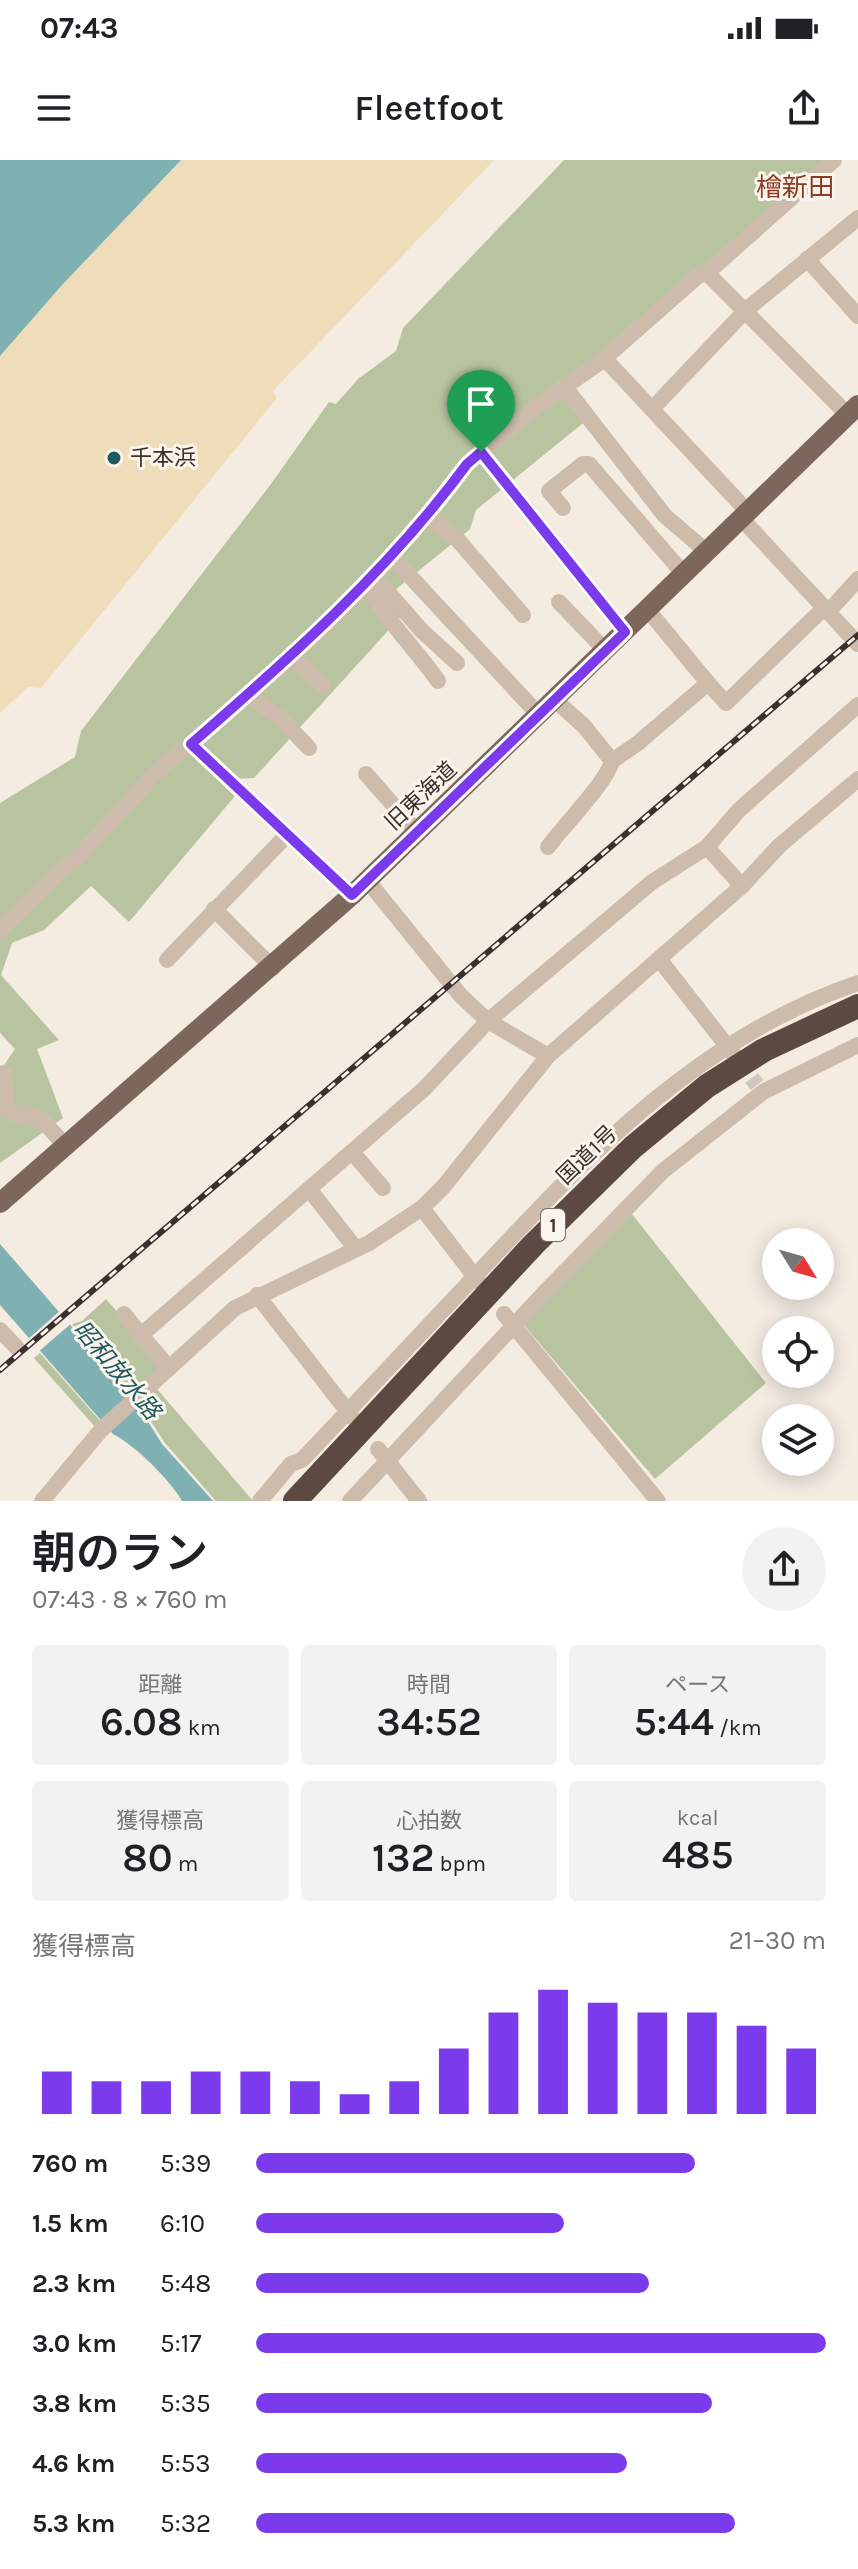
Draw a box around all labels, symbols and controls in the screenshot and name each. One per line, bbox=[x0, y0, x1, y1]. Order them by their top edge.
text: 07:43 bbox=[40, 10, 119, 46]
icon: menu bbox=[32, 86, 76, 130]
icon: share bbox=[782, 86, 826, 130]
text: Fleetfoot bbox=[354, 87, 504, 129]
district label: 檜新田 bbox=[756, 172, 834, 203]
pin bbox=[447, 370, 515, 452]
icon: arrive bbox=[459, 382, 503, 426]
place label: 千本浜 bbox=[130, 445, 196, 471]
marker: 千本浜 bbox=[105, 449, 123, 467]
street label: 旧東海道 bbox=[380, 756, 462, 836]
street label: 国道1号 bbox=[552, 1120, 622, 1190]
road number: 1 bbox=[541, 1209, 565, 1241]
north arrow bbox=[762, 1228, 834, 1300]
map controls bbox=[762, 1228, 834, 1476]
water label: 昭和放水路 bbox=[68, 1315, 168, 1426]
button: locate bbox=[762, 1316, 834, 1388]
button: layers bbox=[762, 1404, 834, 1476]
button: share bbox=[742, 1527, 826, 1611]
text: 朝のラン bbox=[32, 1528, 208, 1579]
text: 07:43 · 8 × 760 m bbox=[32, 1584, 228, 1615]
text: 距離 bbox=[138, 1672, 182, 1698]
text: 時間 bbox=[407, 1672, 451, 1698]
text: ペース bbox=[665, 1672, 730, 1698]
text: 6.08 bbox=[100, 1698, 182, 1745]
text: 34:52 bbox=[376, 1698, 482, 1745]
text: 5:44 bbox=[634, 1698, 714, 1745]
text: km bbox=[182, 1715, 221, 1741]
text: /km bbox=[714, 1715, 762, 1741]
text: kcal bbox=[677, 1805, 719, 1831]
text: 獲得標高 bbox=[116, 1808, 204, 1834]
text: 心拍数 bbox=[396, 1808, 462, 1834]
text: 485 bbox=[662, 1831, 734, 1878]
text: 80 bbox=[122, 1834, 173, 1881]
text: 132 bbox=[372, 1834, 434, 1881]
text: m bbox=[173, 1851, 198, 1877]
text: bpm bbox=[434, 1851, 486, 1877]
text: 21–30 m bbox=[729, 1925, 826, 1956]
text: 獲得標高 bbox=[32, 1931, 136, 1962]
text: 760 m bbox=[32, 2148, 108, 2179]
text: 5:39 bbox=[160, 2148, 211, 2179]
text: 1.5 km bbox=[32, 2208, 109, 2239]
text: 6:10 bbox=[160, 2208, 205, 2239]
text: 2.3 km bbox=[32, 2268, 116, 2299]
text: 5:48 bbox=[160, 2268, 211, 2299]
text: 3.0 km bbox=[32, 2328, 117, 2359]
text: 5:17 bbox=[160, 2328, 201, 2359]
text: 3.8 km bbox=[32, 2388, 117, 2419]
text: 5:35 bbox=[160, 2388, 211, 2419]
text: 4.6 km bbox=[32, 2448, 115, 2479]
text: 5:53 bbox=[160, 2448, 211, 2479]
text: 5.3 km bbox=[32, 2508, 116, 2539]
text: 5:32 bbox=[160, 2508, 211, 2539]

